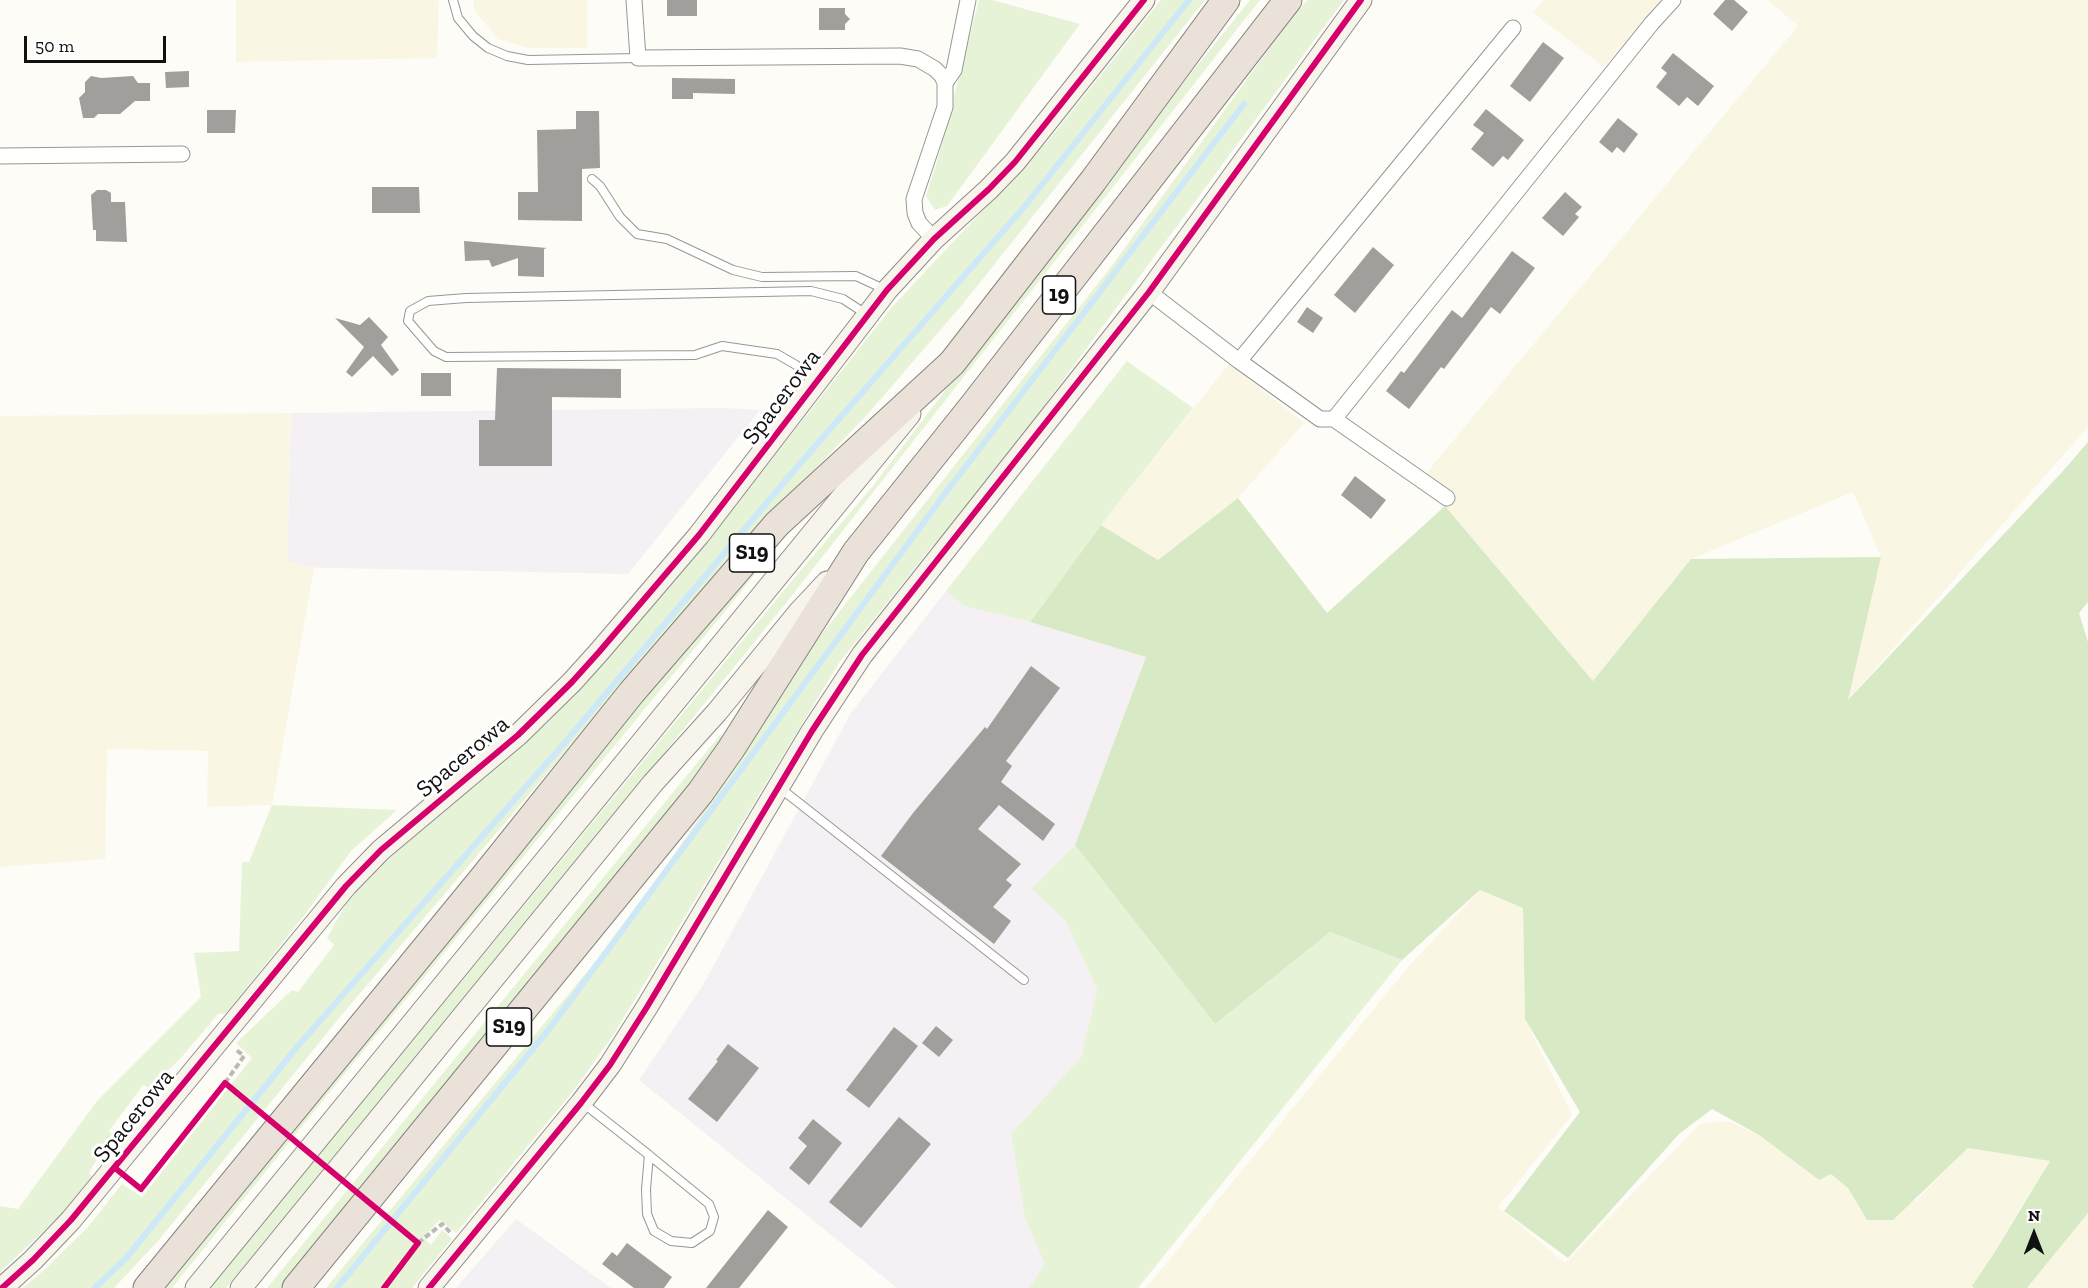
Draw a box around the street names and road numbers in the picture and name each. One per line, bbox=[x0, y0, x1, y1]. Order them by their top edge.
road number: 19 bbox=[1042, 276, 1076, 314]
street label: Spacerowa bbox=[737, 344, 827, 450]
road number: S19 bbox=[730, 534, 774, 572]
street label: Spacerowa bbox=[411, 710, 515, 804]
road number: S19 bbox=[486, 1008, 532, 1046]
street label: Spacerowa bbox=[88, 1063, 180, 1169]

